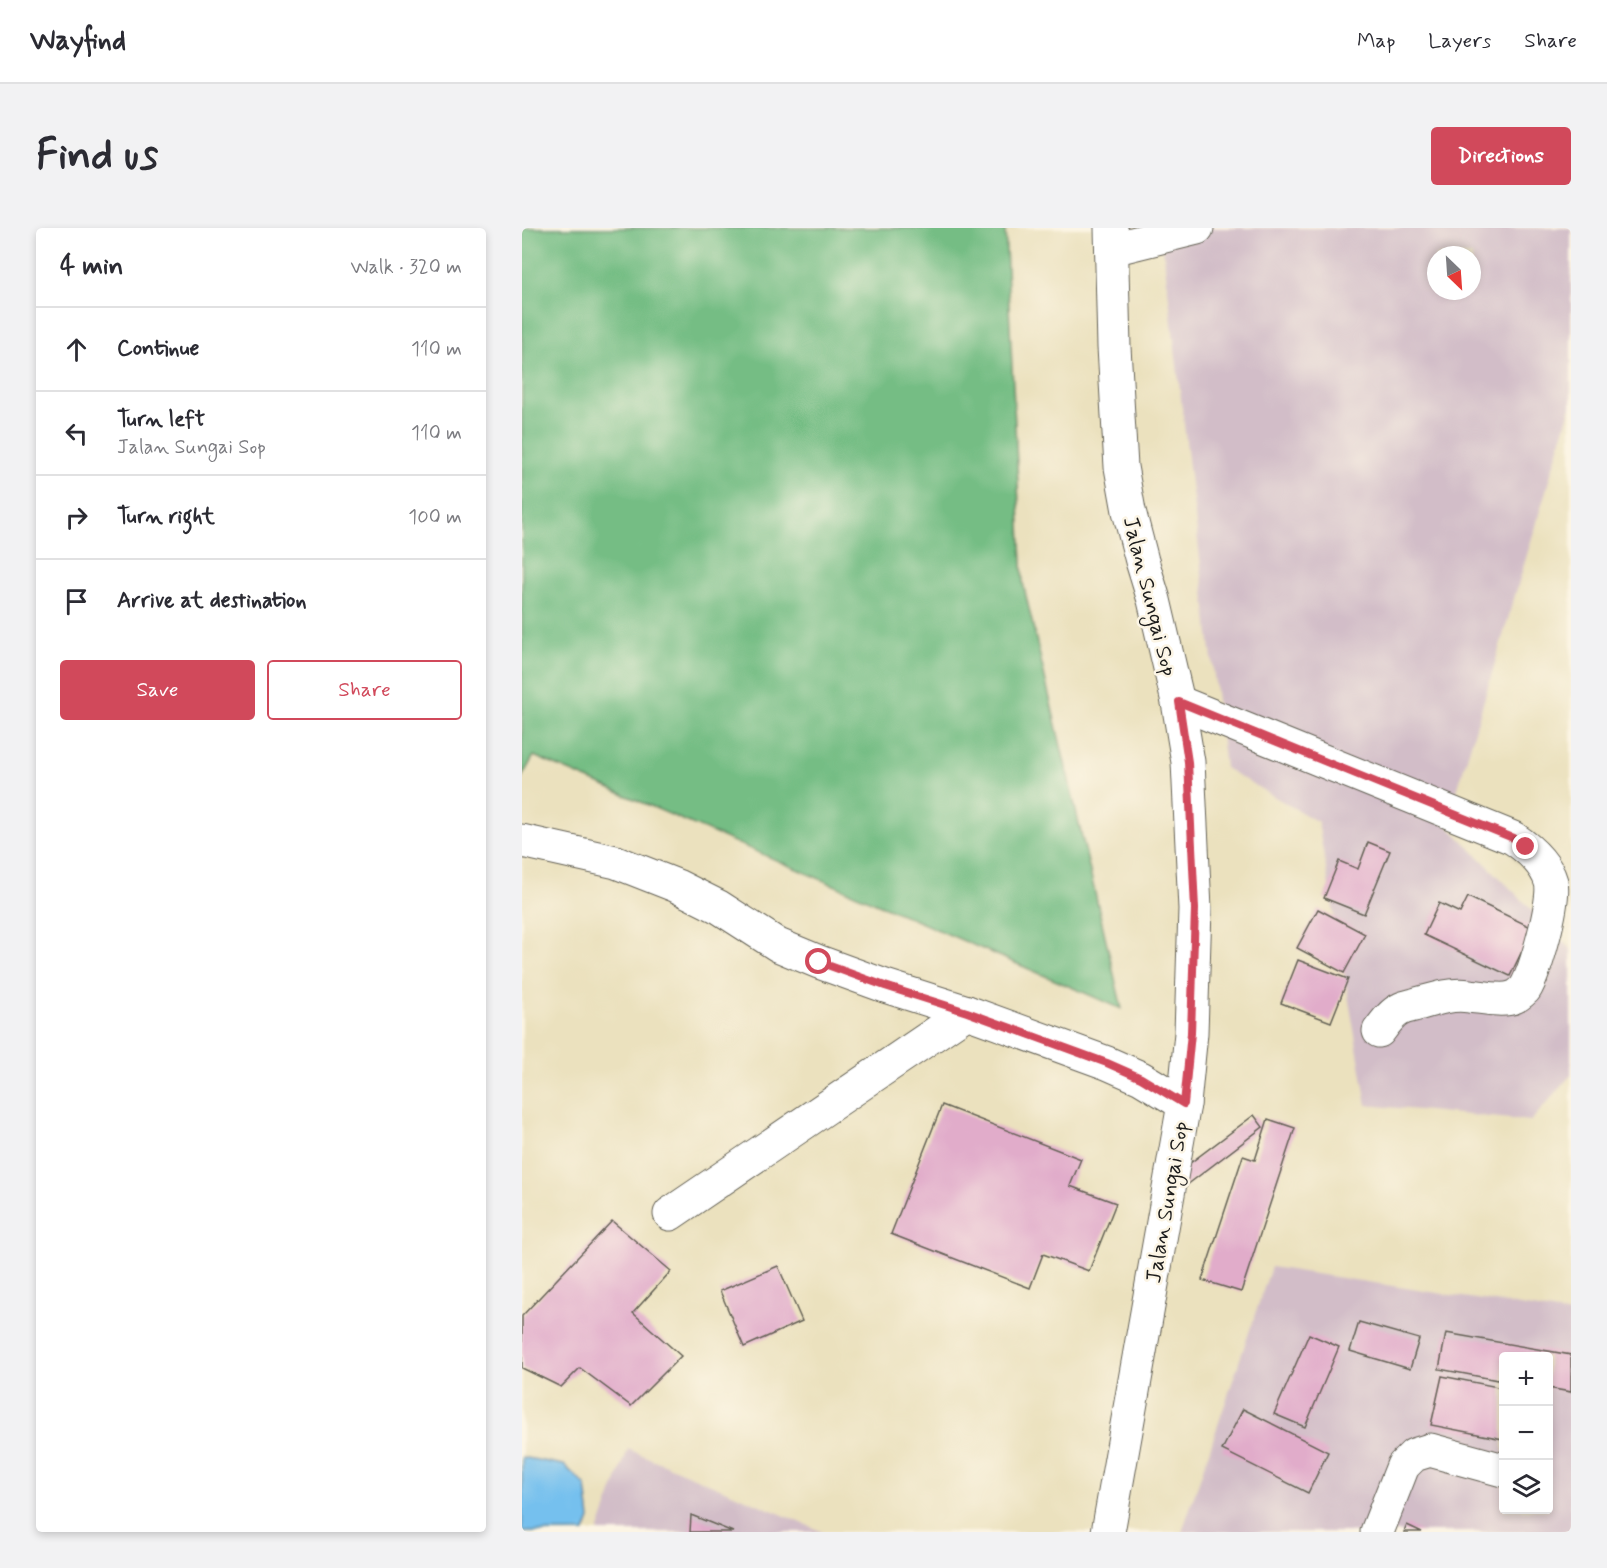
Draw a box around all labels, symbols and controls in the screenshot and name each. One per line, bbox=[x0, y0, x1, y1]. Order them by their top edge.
text: Wayfind bbox=[30, 23, 126, 60]
text: Map bbox=[1357, 27, 1395, 55]
text: Layers bbox=[1428, 27, 1491, 55]
text: Share bbox=[1524, 27, 1577, 55]
button: Directions bbox=[1431, 127, 1571, 185]
text: Find us bbox=[36, 129, 158, 184]
north arrow bbox=[1427, 246, 1481, 300]
text: 4 min bbox=[60, 250, 123, 284]
text: Walk · 320 m bbox=[350, 254, 462, 281]
icon: ahead bbox=[60, 333, 93, 366]
text: Continue bbox=[117, 335, 199, 363]
text: 110 m bbox=[411, 336, 462, 363]
text: Turn left bbox=[117, 406, 205, 434]
icon: left bbox=[60, 417, 93, 450]
text: 110 m bbox=[411, 420, 462, 447]
text: Jalan Sungai Sop bbox=[117, 434, 266, 461]
icon: right bbox=[60, 501, 93, 534]
text: Turn right bbox=[117, 503, 215, 531]
text: 100 m bbox=[408, 504, 462, 531]
street label: Jalan Sungai Sop bbox=[1113, 514, 1182, 680]
icon: arrive bbox=[60, 585, 93, 618]
text: Arrive at destination bbox=[117, 587, 307, 615]
button: Save bbox=[60, 660, 255, 720]
button: Share bbox=[267, 660, 462, 720]
route end bbox=[1512, 833, 1538, 859]
route start bbox=[805, 948, 831, 974]
street label: Jalan Sungai Sop bbox=[1140, 1119, 1199, 1286]
map controls bbox=[1499, 1352, 1553, 1514]
button: + bbox=[1499, 1352, 1553, 1406]
button: − bbox=[1499, 1406, 1553, 1460]
button: layers bbox=[1499, 1460, 1553, 1514]

